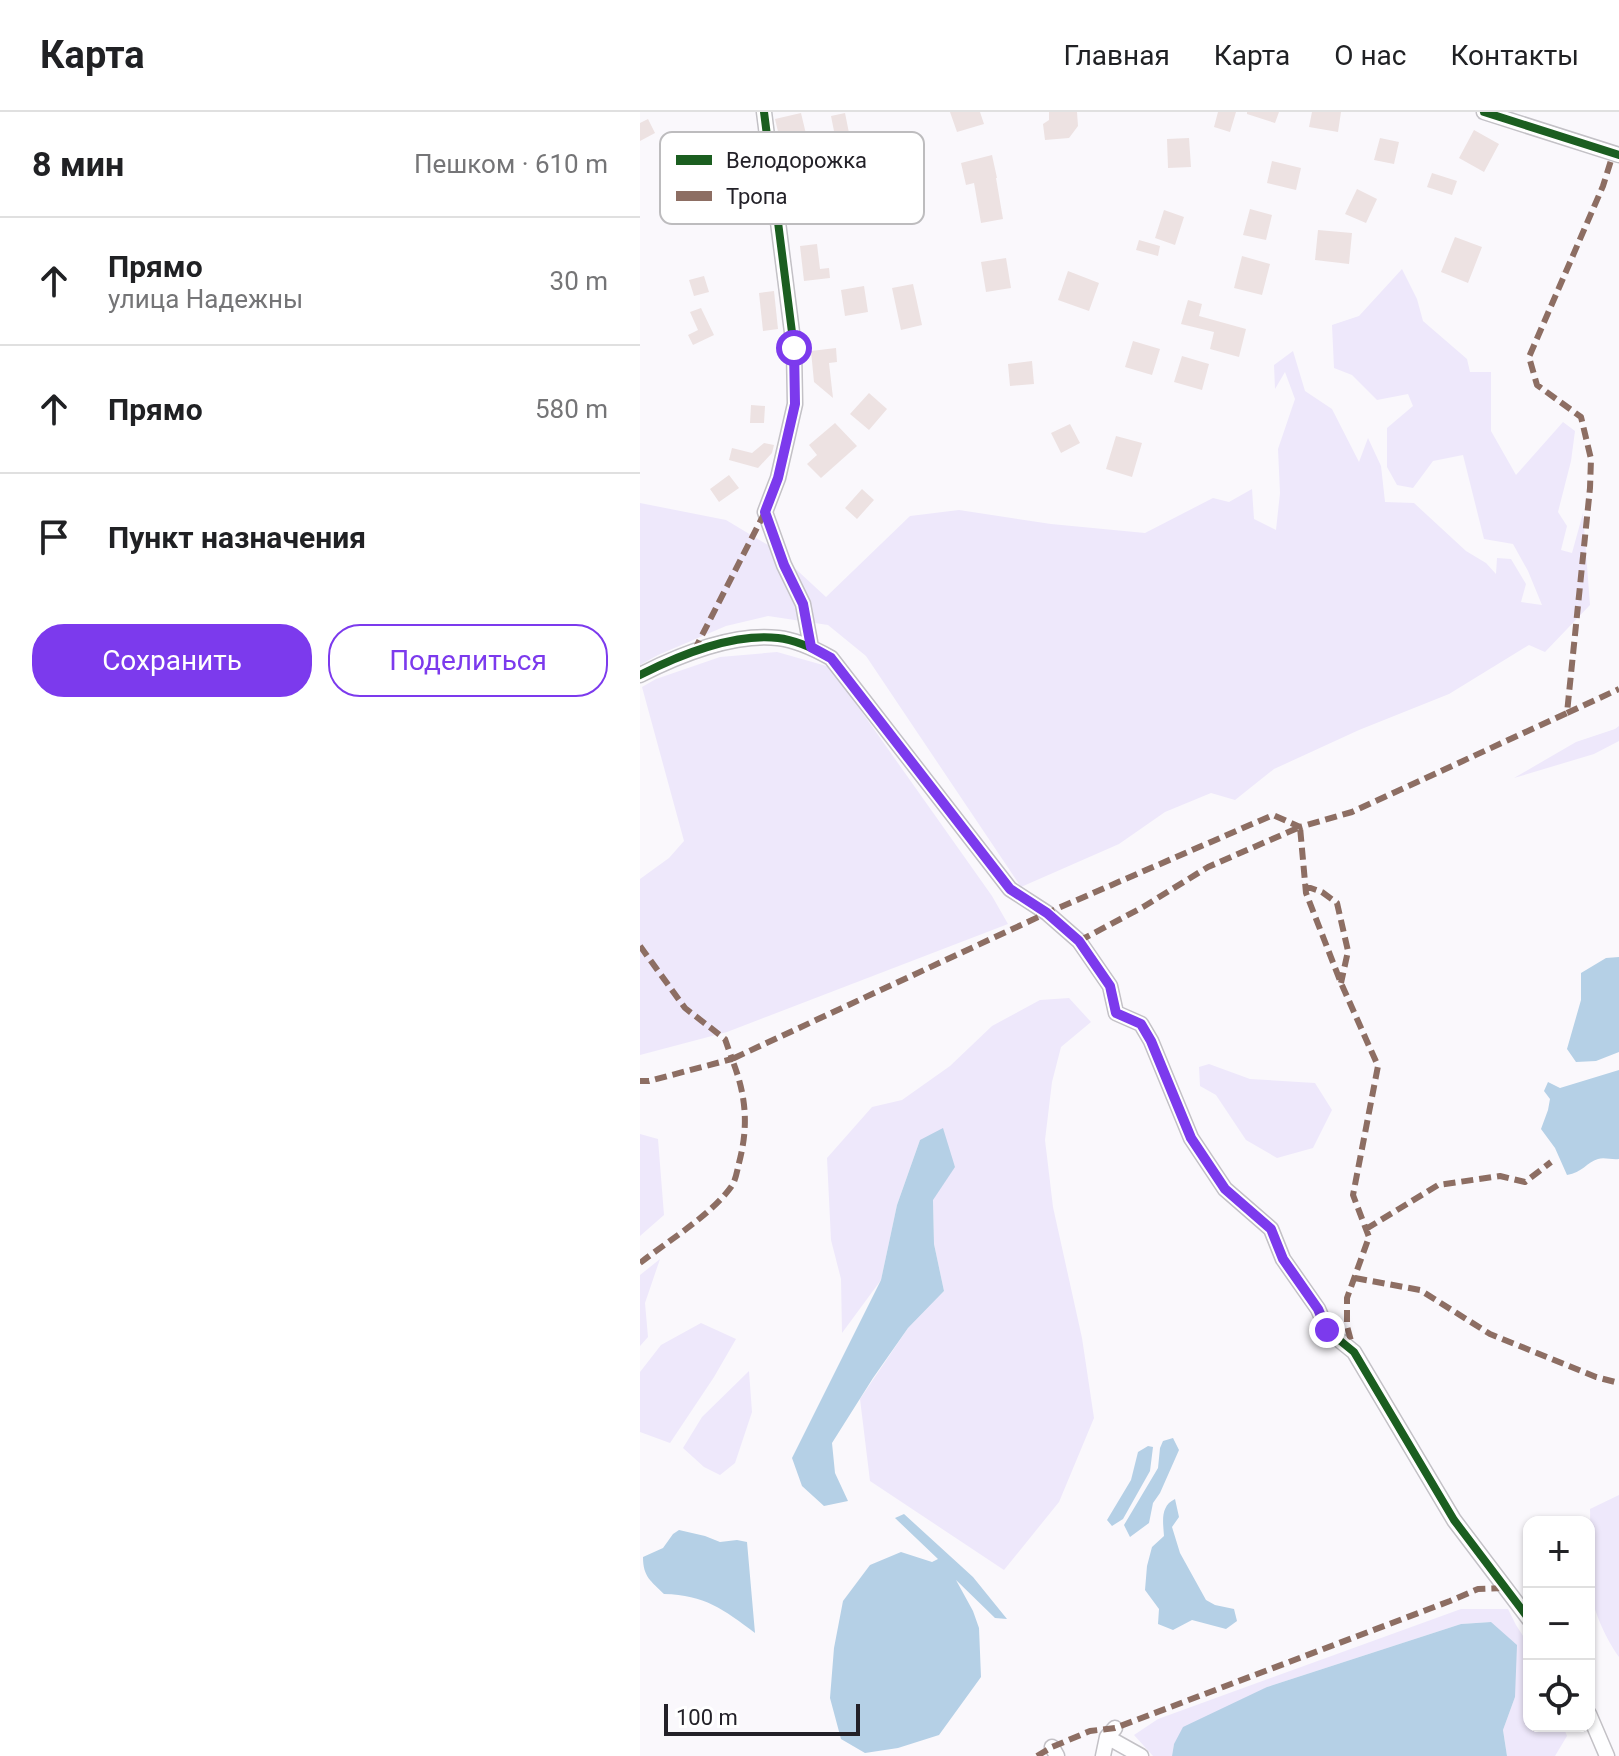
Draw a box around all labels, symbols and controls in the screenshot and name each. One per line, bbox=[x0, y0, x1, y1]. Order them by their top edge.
text: Карта bbox=[40, 33, 145, 77]
text: Главная bbox=[1063, 39, 1170, 72]
text: Карта bbox=[1214, 39, 1290, 72]
text: О нас bbox=[1334, 39, 1406, 72]
text: Контакты bbox=[1450, 39, 1579, 72]
legend bbox=[660, 132, 924, 224]
text: 8 мин bbox=[32, 144, 124, 184]
text: Велодорожка bbox=[726, 148, 867, 173]
text: Пешком · 610 m bbox=[414, 149, 608, 179]
text: Тропа bbox=[726, 184, 788, 209]
text: Прямо bbox=[108, 249, 203, 284]
icon: ahead bbox=[32, 259, 76, 303]
text: 30 m bbox=[550, 266, 608, 296]
text: улица Надежны bbox=[108, 284, 303, 314]
route start bbox=[776, 330, 812, 366]
icon: ahead bbox=[32, 387, 76, 431]
text: Прямо bbox=[108, 392, 203, 427]
text: 580 m bbox=[535, 394, 608, 424]
icon: arrive bbox=[32, 515, 76, 559]
text: Пункт назначения bbox=[108, 520, 366, 555]
button: Сохранить bbox=[32, 624, 312, 697]
button: Поделиться bbox=[328, 624, 608, 697]
route end bbox=[1309, 1312, 1345, 1348]
map controls bbox=[1523, 1516, 1595, 1732]
button: + bbox=[1523, 1516, 1595, 1588]
button: − bbox=[1523, 1588, 1595, 1660]
button: locate bbox=[1523, 1660, 1595, 1732]
scale bar bbox=[664, 1700, 860, 1736]
text: 100 m bbox=[676, 1705, 738, 1730]

